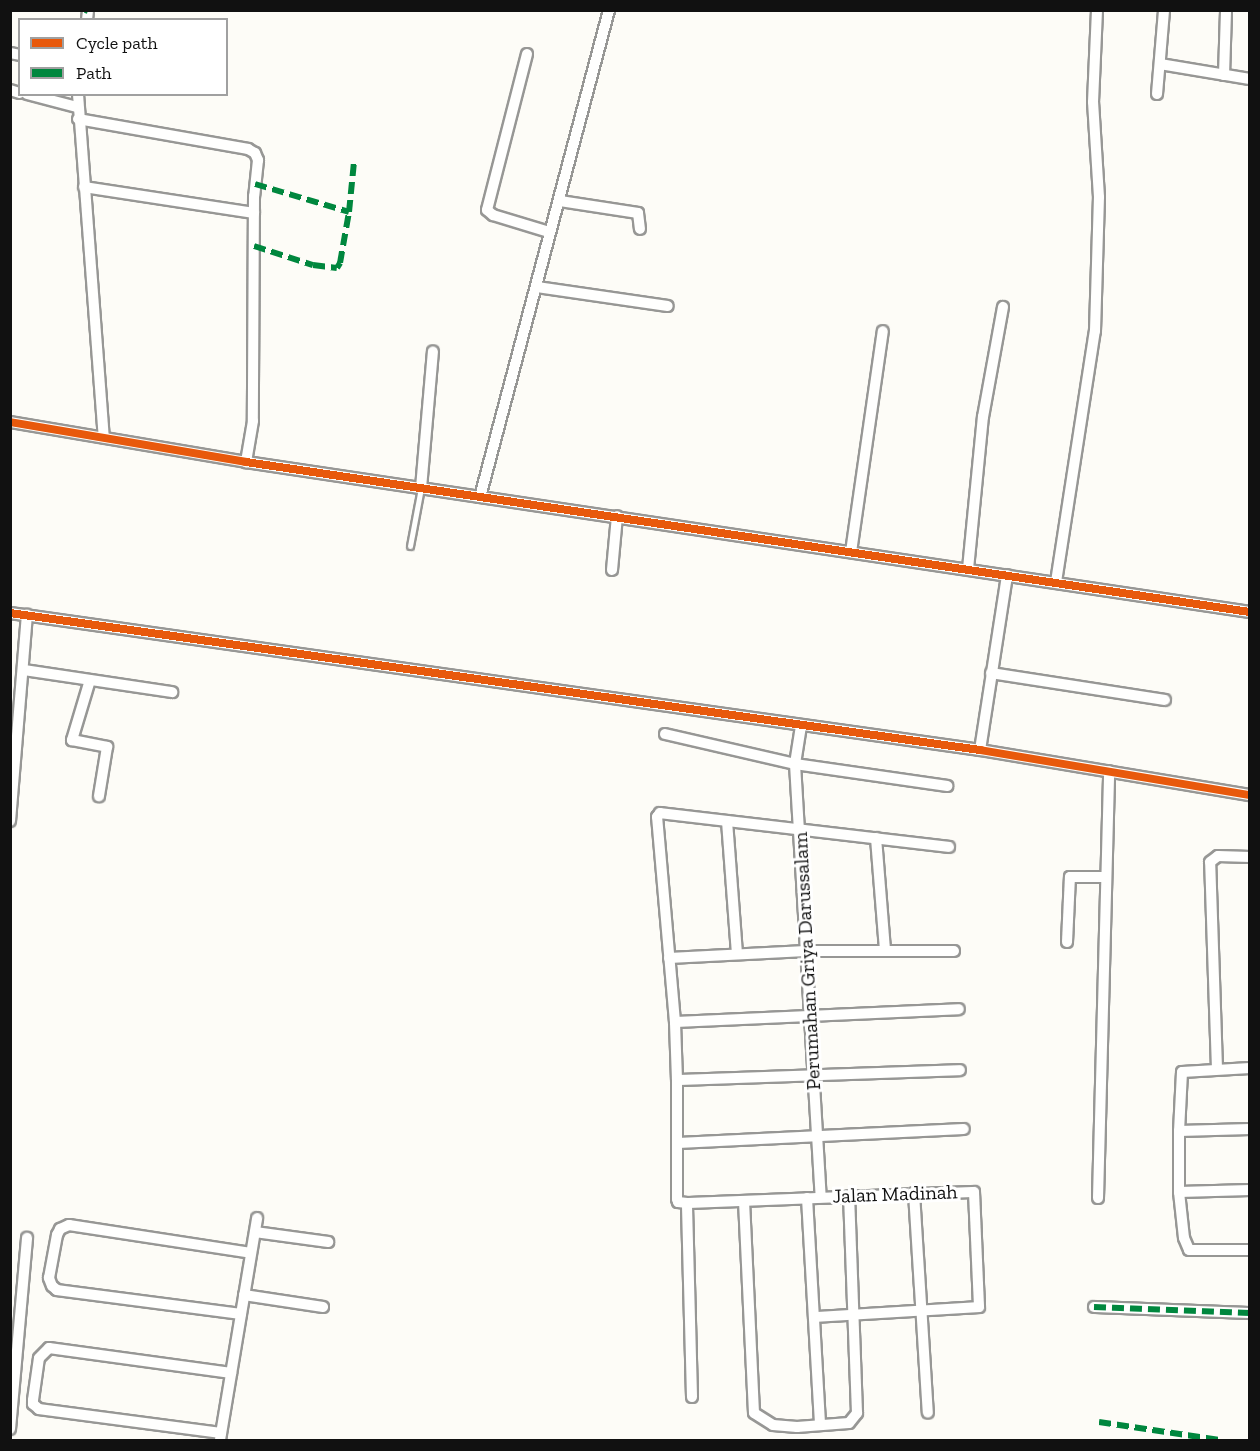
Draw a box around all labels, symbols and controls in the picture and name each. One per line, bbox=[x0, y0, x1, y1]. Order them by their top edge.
legend bbox=[18, 18, 228, 96]
text: Cycle path bbox=[76, 32, 158, 54]
text: Path bbox=[76, 62, 112, 84]
street label: Perumahan Griya Darussalam bbox=[788, 831, 826, 1091]
street label: Jalan Madinah bbox=[832, 1180, 958, 1208]

